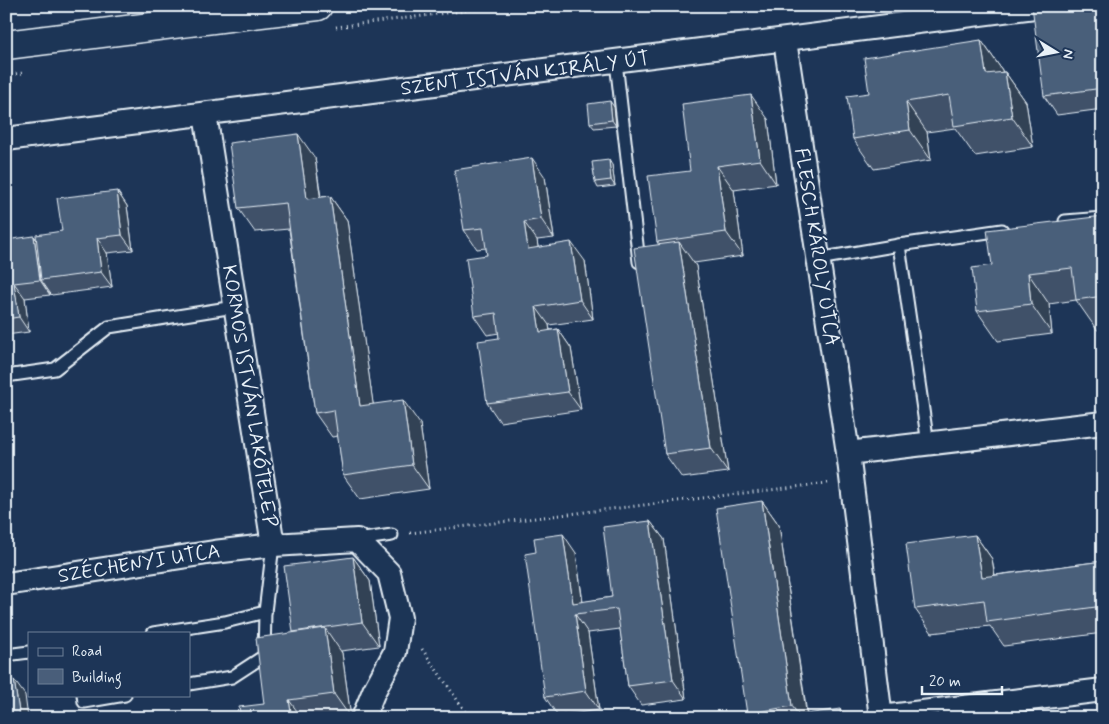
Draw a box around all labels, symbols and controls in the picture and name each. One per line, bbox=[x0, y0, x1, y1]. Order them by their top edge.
north arrow bbox=[1032, 28, 1082, 78]
street label: SZENT ISTVÁN KIRÁLY ÚT bbox=[399, 45, 651, 103]
text: N bbox=[1058, 48, 1077, 60]
street label: FLESCH KÁROLY UTCA bbox=[787, 146, 845, 348]
street label: KORMOS ISTVÁN LAKÓTELEP bbox=[215, 263, 283, 529]
street label: SZÉCHENYI UTCA bbox=[56, 538, 222, 590]
legend bbox=[28, 632, 190, 696]
text: Road bbox=[72, 642, 102, 662]
scale bar bbox=[922, 664, 1002, 696]
text: Building bbox=[72, 668, 122, 689]
text: 20 m bbox=[929, 672, 961, 692]

